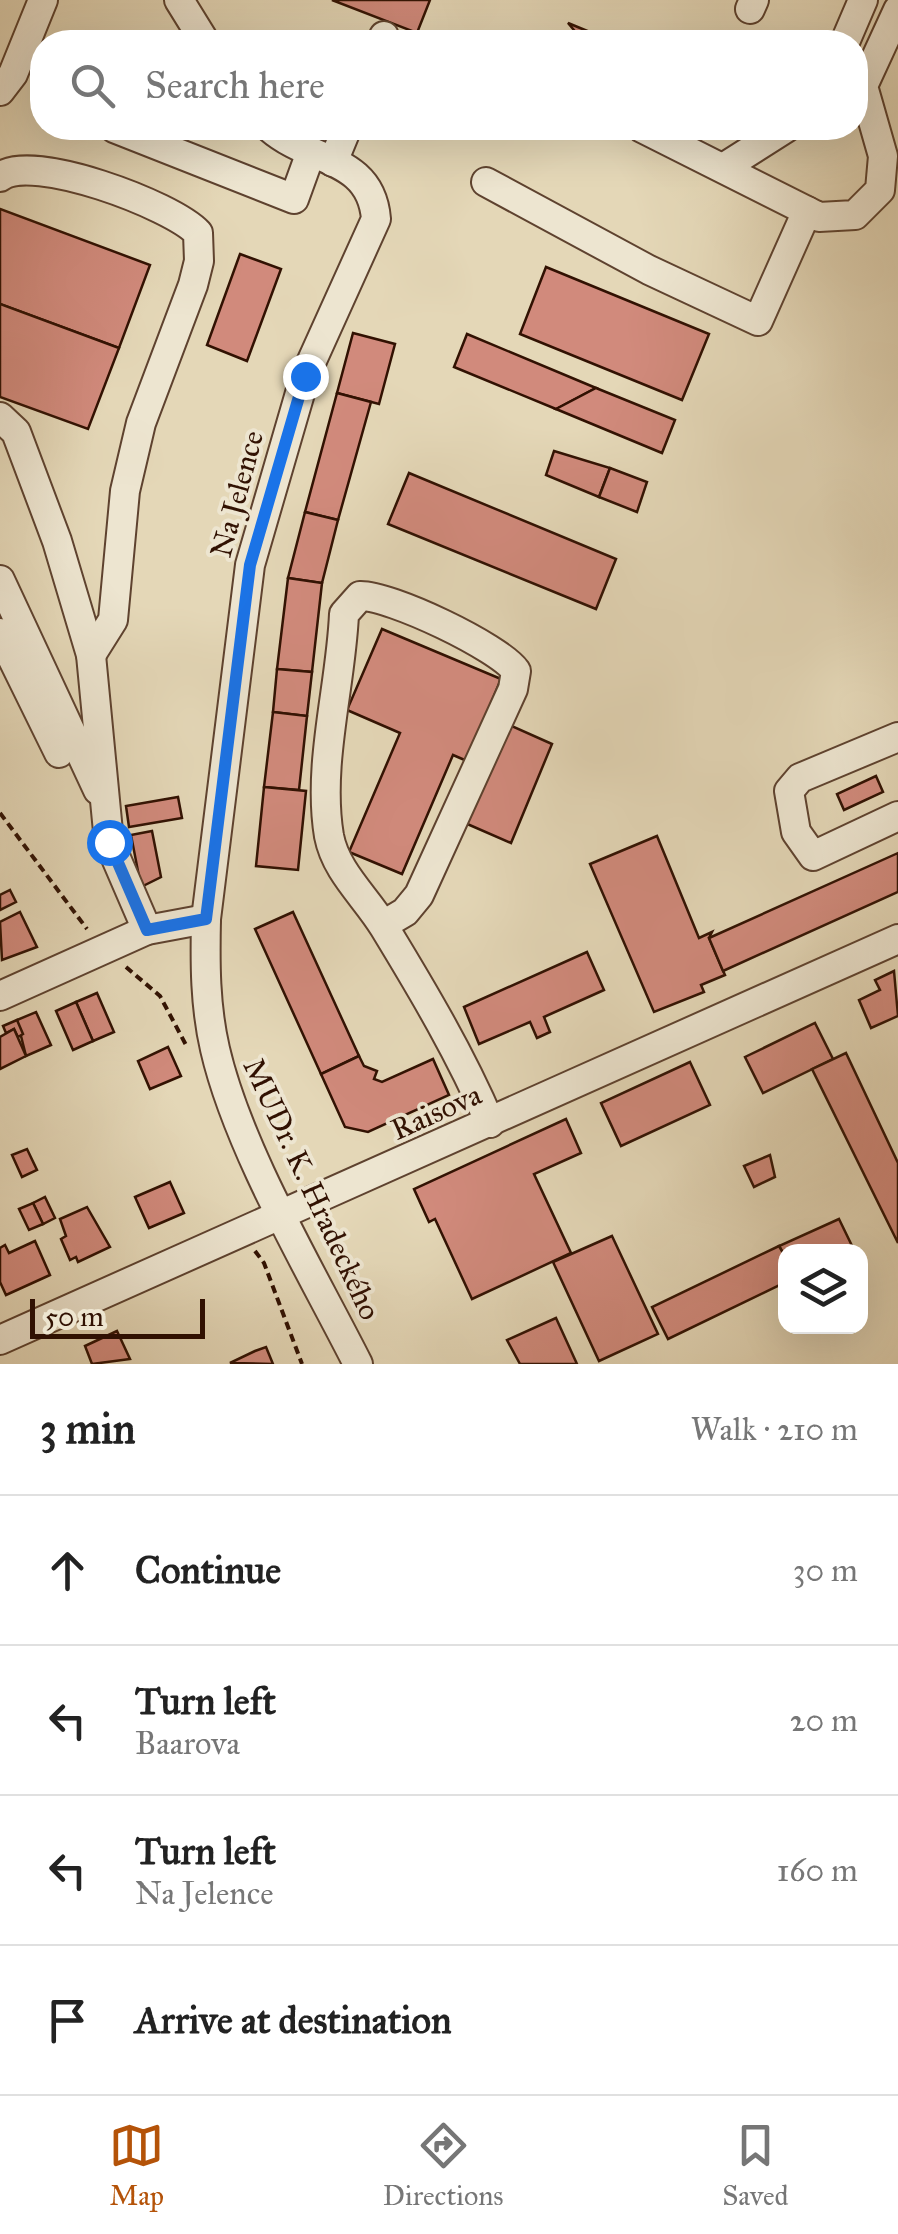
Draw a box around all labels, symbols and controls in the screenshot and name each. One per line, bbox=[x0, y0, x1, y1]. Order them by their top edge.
search box bbox=[30, 30, 868, 140]
icon: search bbox=[65, 58, 120, 113]
text: Search here bbox=[145, 62, 325, 108]
route end bbox=[283, 354, 329, 400]
street label: Na Jelence bbox=[203, 427, 271, 561]
route start bbox=[87, 820, 133, 866]
street label: MUDr. K. Hradeckého bbox=[236, 1053, 388, 1325]
street label: Raisova bbox=[385, 1076, 487, 1148]
map controls bbox=[778, 1244, 868, 1334]
button: layers bbox=[778, 1244, 868, 1334]
scale bar bbox=[30, 1294, 205, 1338]
text: 50 m bbox=[45, 1299, 104, 1334]
text: 3 min bbox=[40, 1403, 135, 1455]
text: Walk · 210 m bbox=[691, 1410, 858, 1449]
icon: ahead bbox=[40, 1543, 95, 1598]
text: Continue bbox=[135, 1547, 281, 1593]
text: 30 m bbox=[793, 1551, 858, 1590]
text: Turn left bbox=[135, 1678, 276, 1724]
icon: left bbox=[40, 1693, 95, 1748]
text: 20 m bbox=[790, 1701, 858, 1740]
text: Baarova bbox=[135, 1724, 240, 1763]
text: Turn left bbox=[135, 1828, 276, 1874]
icon: left bbox=[40, 1843, 95, 1898]
text: 160 m bbox=[777, 1851, 858, 1890]
text: Na Jelence bbox=[135, 1874, 273, 1913]
icon: arrive bbox=[40, 1993, 95, 2048]
text: Arrive at destination bbox=[135, 1997, 452, 2043]
tab: Map bbox=[109, 2118, 164, 2213]
tab: Directions bbox=[383, 2118, 504, 2213]
tab: Saved bbox=[722, 2118, 789, 2213]

